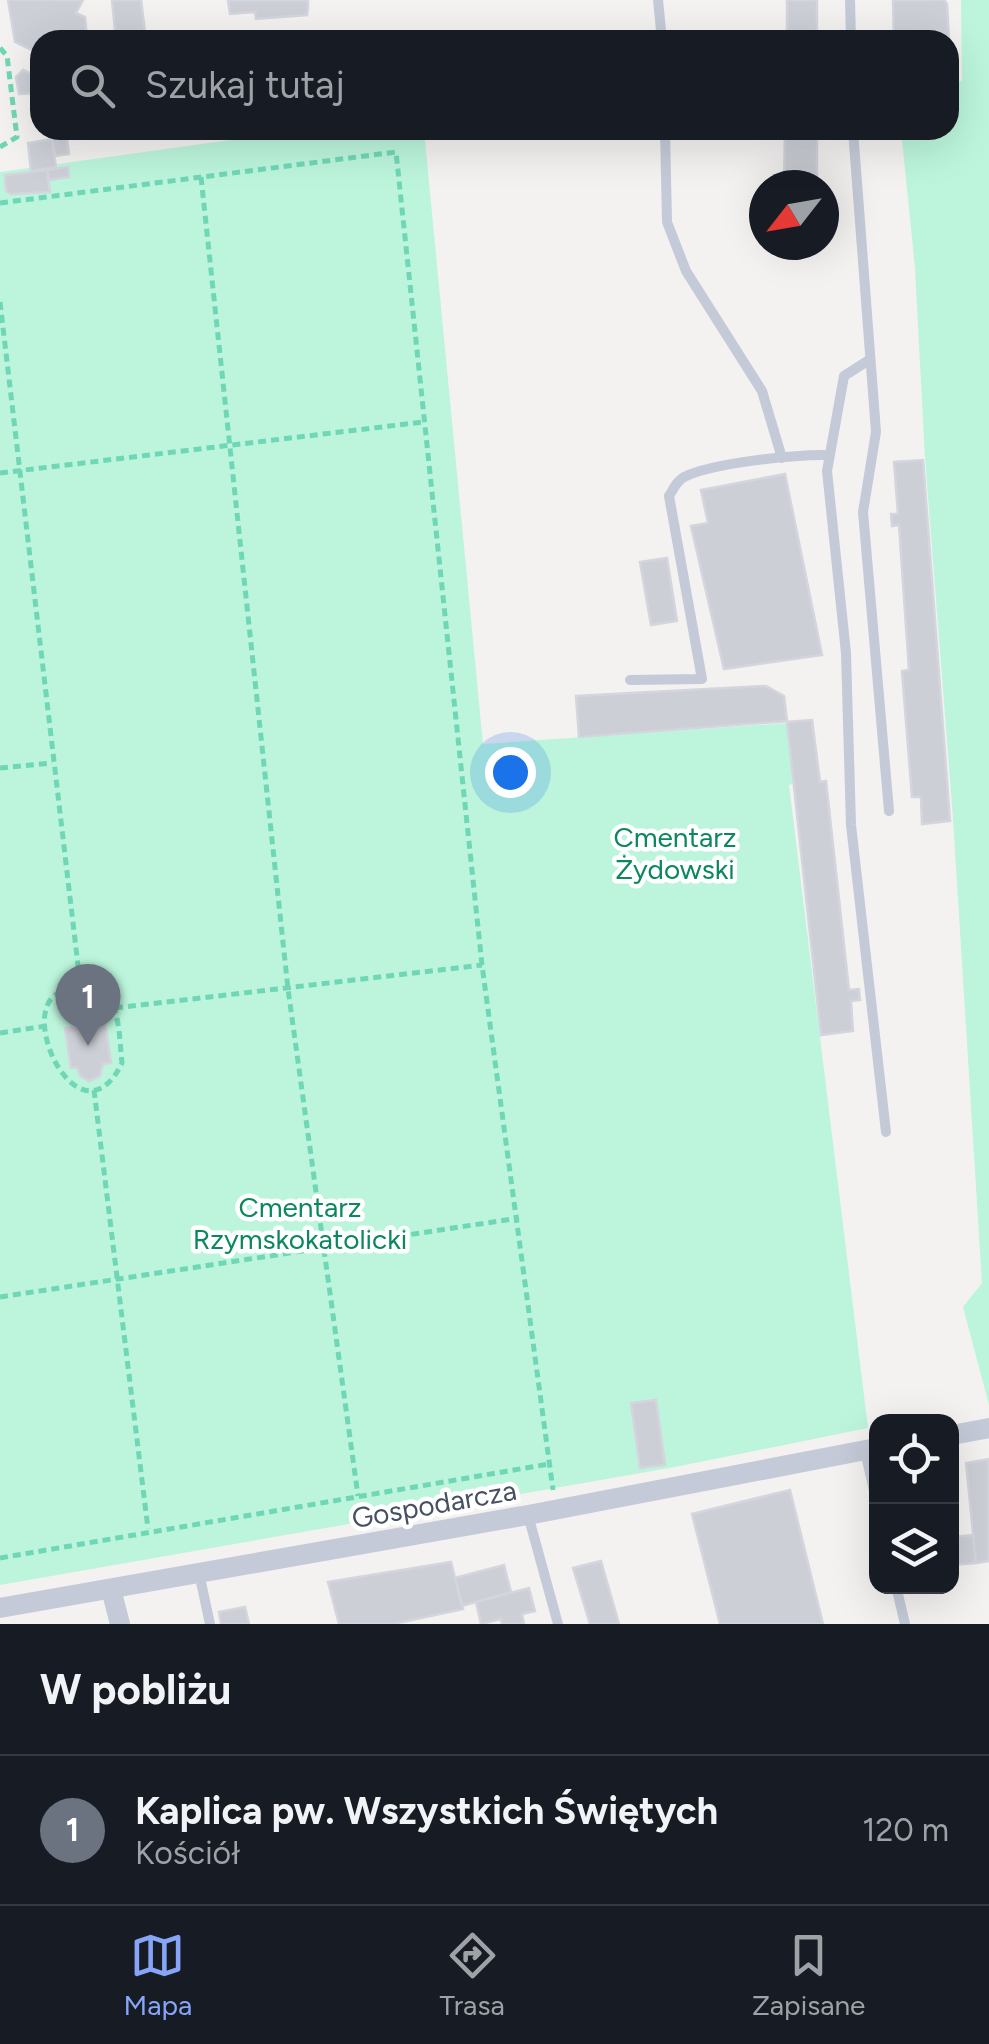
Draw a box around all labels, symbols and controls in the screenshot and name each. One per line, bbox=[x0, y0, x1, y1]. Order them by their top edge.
search box bbox=[30, 30, 959, 140]
icon: search bbox=[65, 58, 120, 113]
text: Szukaj tutaj bbox=[145, 62, 345, 108]
north arrow bbox=[749, 170, 839, 260]
your location bbox=[485, 747, 536, 798]
park label: Cmentarz Żydowski bbox=[614, 820, 736, 886]
pin: 1 bbox=[56, 964, 120, 1046]
park label: Cmentarz Rzymskokatolicki bbox=[193, 1190, 407, 1256]
map controls bbox=[869, 1414, 959, 1594]
button: locate bbox=[869, 1414, 959, 1504]
street label: Gospodarcza bbox=[349, 1473, 519, 1535]
button: layers bbox=[869, 1504, 959, 1594]
text: W pobliżu bbox=[40, 1664, 231, 1715]
text: Kaplica pw. Wszystkich Świętych bbox=[135, 1788, 718, 1834]
text: 1 bbox=[66, 1811, 79, 1849]
text: 120 m bbox=[862, 1811, 949, 1849]
text: Kościół bbox=[135, 1834, 240, 1872]
tab: Mapa bbox=[124, 1928, 192, 2022]
tab: Trasa bbox=[440, 1928, 505, 2022]
tab: Zapisane bbox=[752, 1928, 865, 2022]

